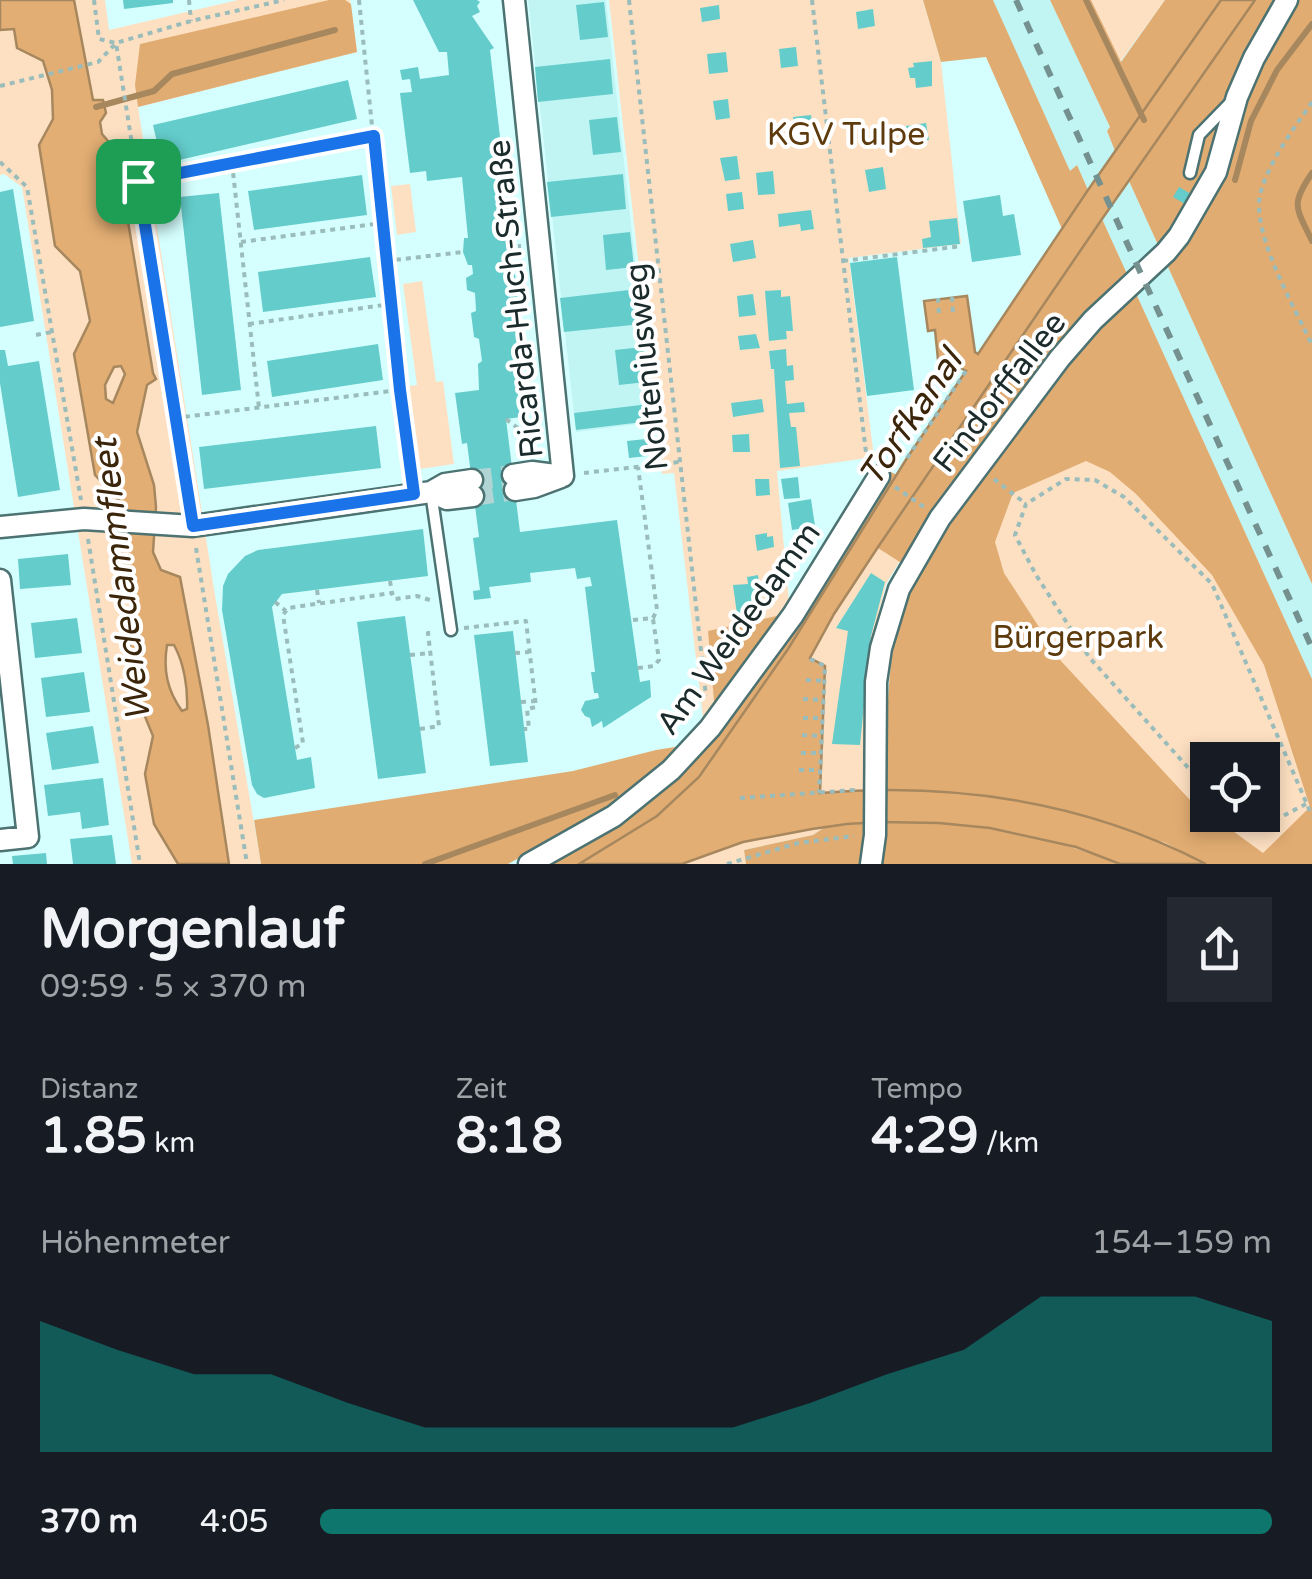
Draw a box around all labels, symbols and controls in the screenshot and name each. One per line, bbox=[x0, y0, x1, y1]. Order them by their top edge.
park label: KGV Tulpe bbox=[767, 116, 925, 154]
street label: Ricarda-Huch-Straße bbox=[480, 138, 552, 460]
pin bbox=[96, 139, 181, 224]
icon: arrive bbox=[111, 154, 166, 209]
street label: Nolteniusweg bbox=[617, 261, 677, 473]
street label: Findorffallee bbox=[925, 305, 1074, 480]
water label: Torfkanal bbox=[850, 339, 974, 495]
water label: Weidedammfleet bbox=[83, 432, 160, 724]
street label: Am Weidedamm bbox=[649, 515, 829, 742]
park label: Bürgerpark bbox=[992, 619, 1164, 657]
map controls bbox=[1190, 742, 1280, 832]
button: locate bbox=[1190, 742, 1280, 832]
text: Morgenlauf bbox=[40, 897, 344, 963]
button: share bbox=[1167, 897, 1272, 1002]
text: 09:59 · 5 × 370 m bbox=[40, 968, 306, 1006]
text: Distanz bbox=[40, 1072, 138, 1106]
text: Zeit bbox=[456, 1072, 507, 1106]
text: Tempo bbox=[871, 1072, 963, 1106]
text: 1.85 bbox=[40, 1106, 147, 1166]
text: 8:18 bbox=[456, 1106, 563, 1166]
text: 4:29 bbox=[871, 1106, 979, 1166]
text: km bbox=[147, 1126, 195, 1160]
text: /km bbox=[979, 1126, 1039, 1160]
text: Höhenmeter bbox=[40, 1224, 230, 1262]
text: 154–159 m bbox=[1092, 1224, 1272, 1262]
text: 370 m bbox=[40, 1503, 138, 1541]
text: 4:05 bbox=[200, 1503, 269, 1541]

